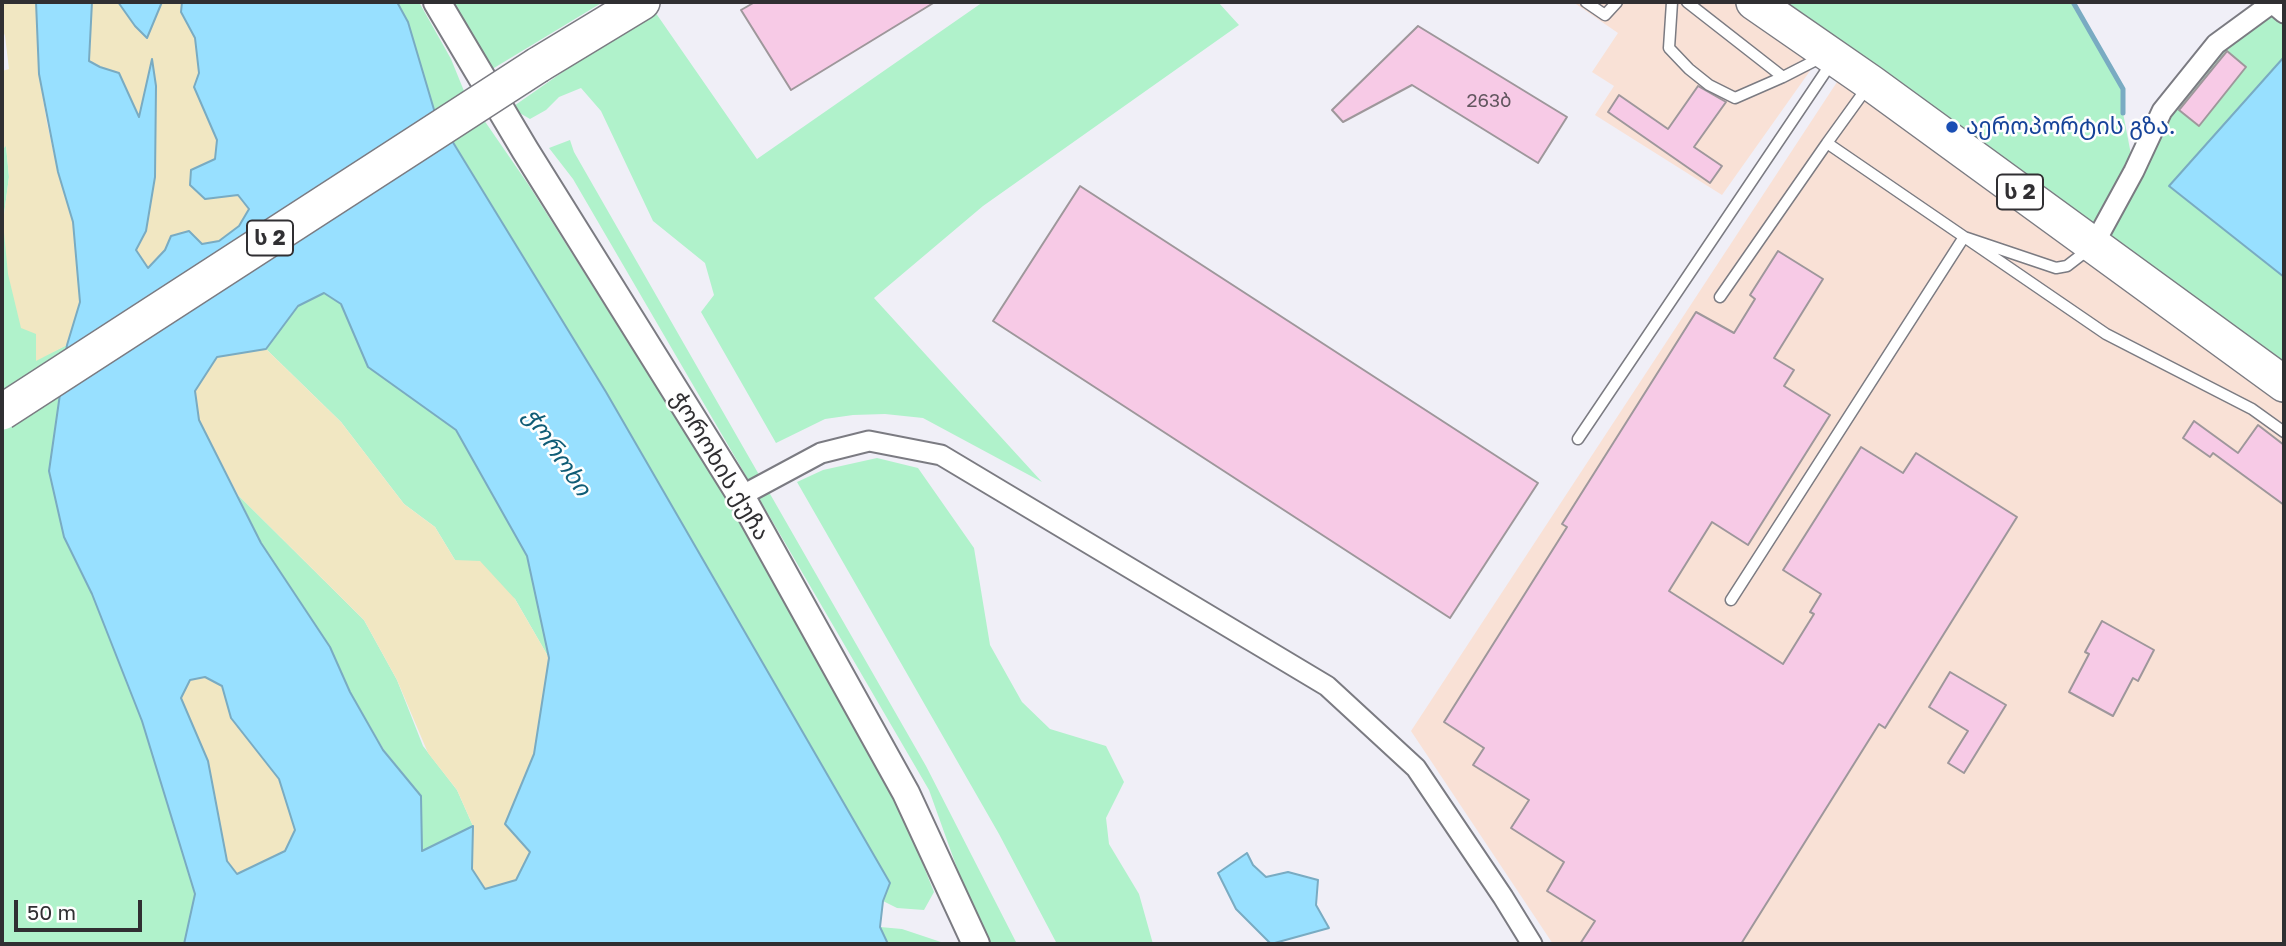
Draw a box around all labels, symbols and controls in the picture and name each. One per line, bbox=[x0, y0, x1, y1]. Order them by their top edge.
house number: 263ბ bbox=[1466, 90, 1512, 112]
place label: აეროპორტის გზა. bbox=[1966, 113, 2176, 141]
marker: აეროპორტის გზა. bbox=[1944, 119, 1960, 135]
road number: ს 2 bbox=[1997, 174, 2043, 210]
road number: ს 2 bbox=[247, 220, 293, 256]
street label: ჭოროხის ქუჩა bbox=[665, 386, 775, 546]
water label: ჭოროხი bbox=[517, 403, 597, 501]
scale bar bbox=[18, 886, 145, 930]
text: 50 m bbox=[27, 899, 76, 925]

